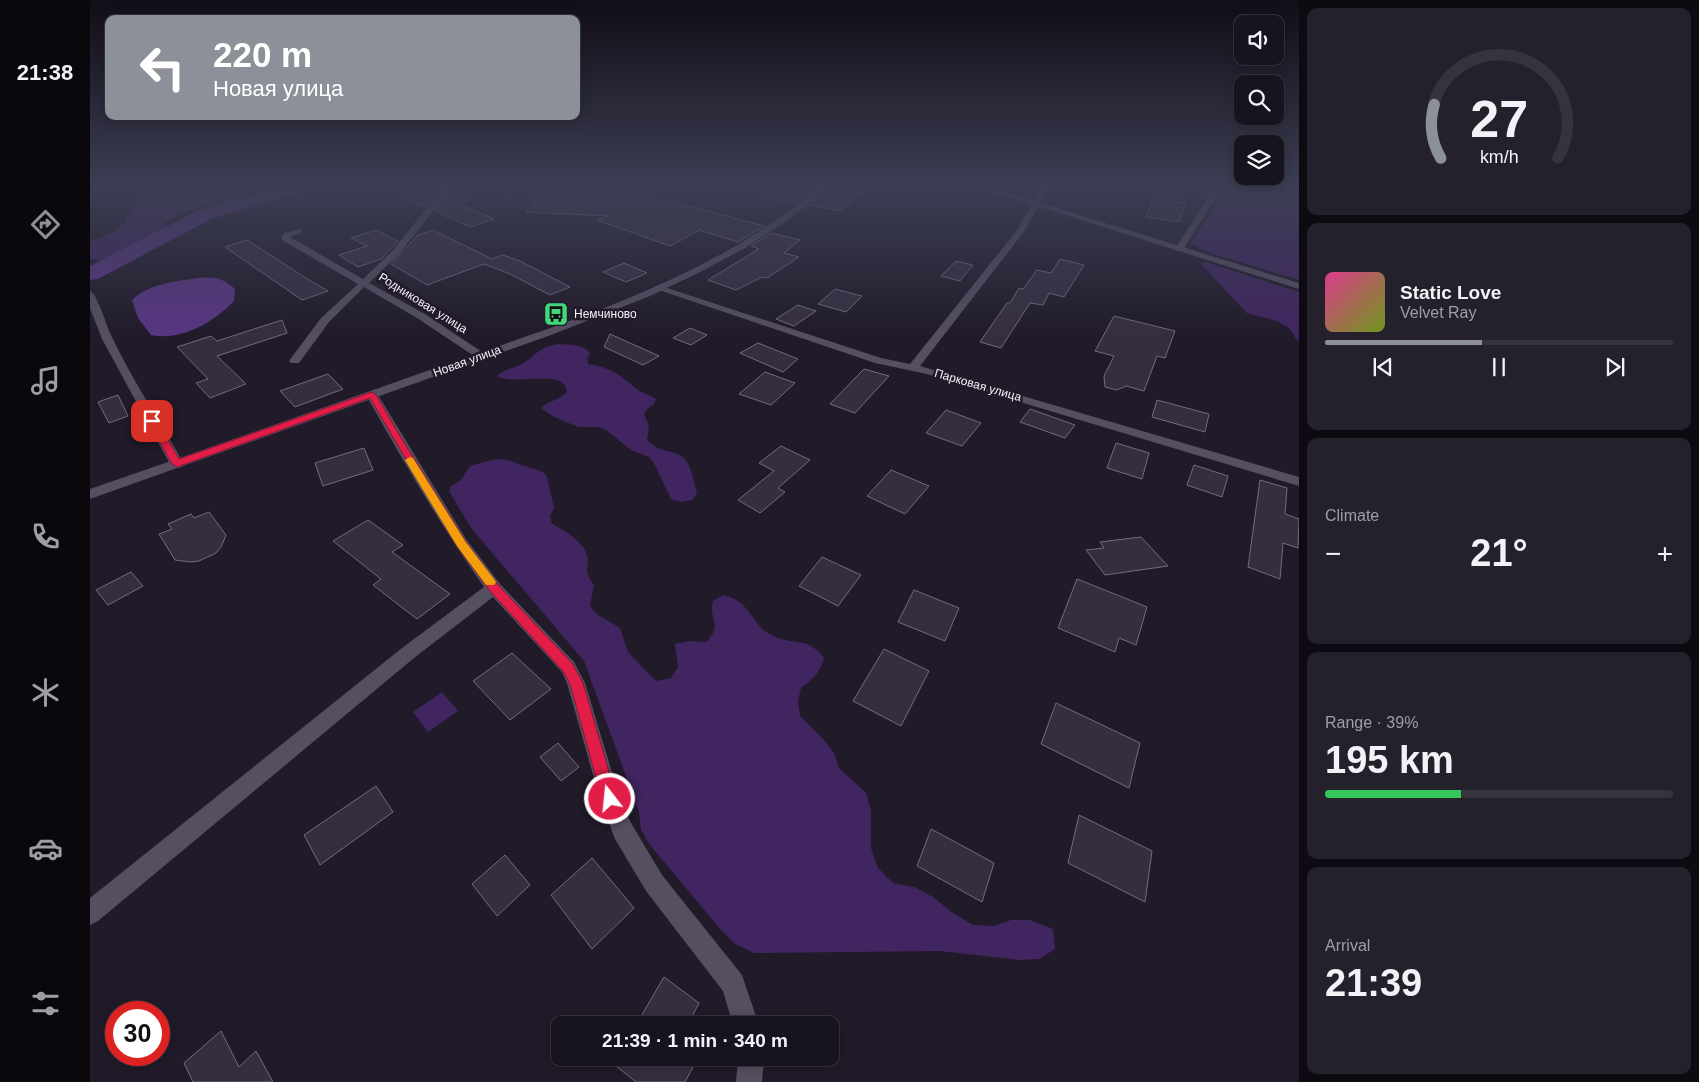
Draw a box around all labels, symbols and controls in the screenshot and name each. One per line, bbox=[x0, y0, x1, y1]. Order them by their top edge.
map controls bbox=[1234, 15, 1284, 185]
button: sound bbox=[1234, 15, 1284, 65]
icon: left bbox=[130, 35, 195, 100]
text: 220 m bbox=[213, 35, 312, 74]
text: 21:38 bbox=[17, 60, 73, 85]
button: search bbox=[1234, 75, 1284, 125]
text: Новая улица bbox=[213, 76, 343, 101]
text: 27 bbox=[1470, 90, 1528, 148]
button: layers bbox=[1234, 135, 1284, 185]
text: km/h bbox=[1480, 147, 1518, 167]
icon: directions bbox=[28, 207, 63, 242]
street label: Родниковая улица bbox=[376, 270, 470, 336]
text: Static Love bbox=[1400, 282, 1501, 303]
bus stop icon: Немчиново bbox=[543, 301, 569, 327]
text: Velvet Ray bbox=[1400, 304, 1476, 321]
place label: Немчиново bbox=[574, 307, 637, 321]
street label: Новая улица bbox=[431, 342, 503, 380]
icon: previous bbox=[1369, 353, 1397, 381]
icon: pause bbox=[1485, 353, 1513, 381]
icon: next bbox=[1601, 353, 1629, 381]
icon: music bbox=[28, 363, 63, 398]
street label: Парковая улица bbox=[933, 366, 1023, 404]
pin bbox=[131, 400, 173, 442]
icon: arrive bbox=[138, 407, 166, 435]
text: Climate bbox=[1325, 507, 1379, 524]
icon: phone bbox=[28, 519, 63, 554]
text: 21° bbox=[1470, 532, 1528, 574]
text: − bbox=[1325, 538, 1341, 569]
text: + bbox=[1657, 538, 1673, 569]
icon: climate bbox=[28, 675, 63, 710]
text: Range · 39% bbox=[1325, 714, 1418, 731]
text: 195 km bbox=[1325, 739, 1454, 781]
position arrow bbox=[583, 772, 635, 824]
icon: car bbox=[28, 831, 63, 866]
text: Arrival bbox=[1325, 937, 1370, 954]
text: 21:39 bbox=[1325, 962, 1422, 1004]
icon: filters bbox=[28, 986, 63, 1021]
speed limit sign: 30 bbox=[105, 1001, 170, 1066]
text: 21:39 · 1 min · 340 m bbox=[602, 1030, 788, 1051]

